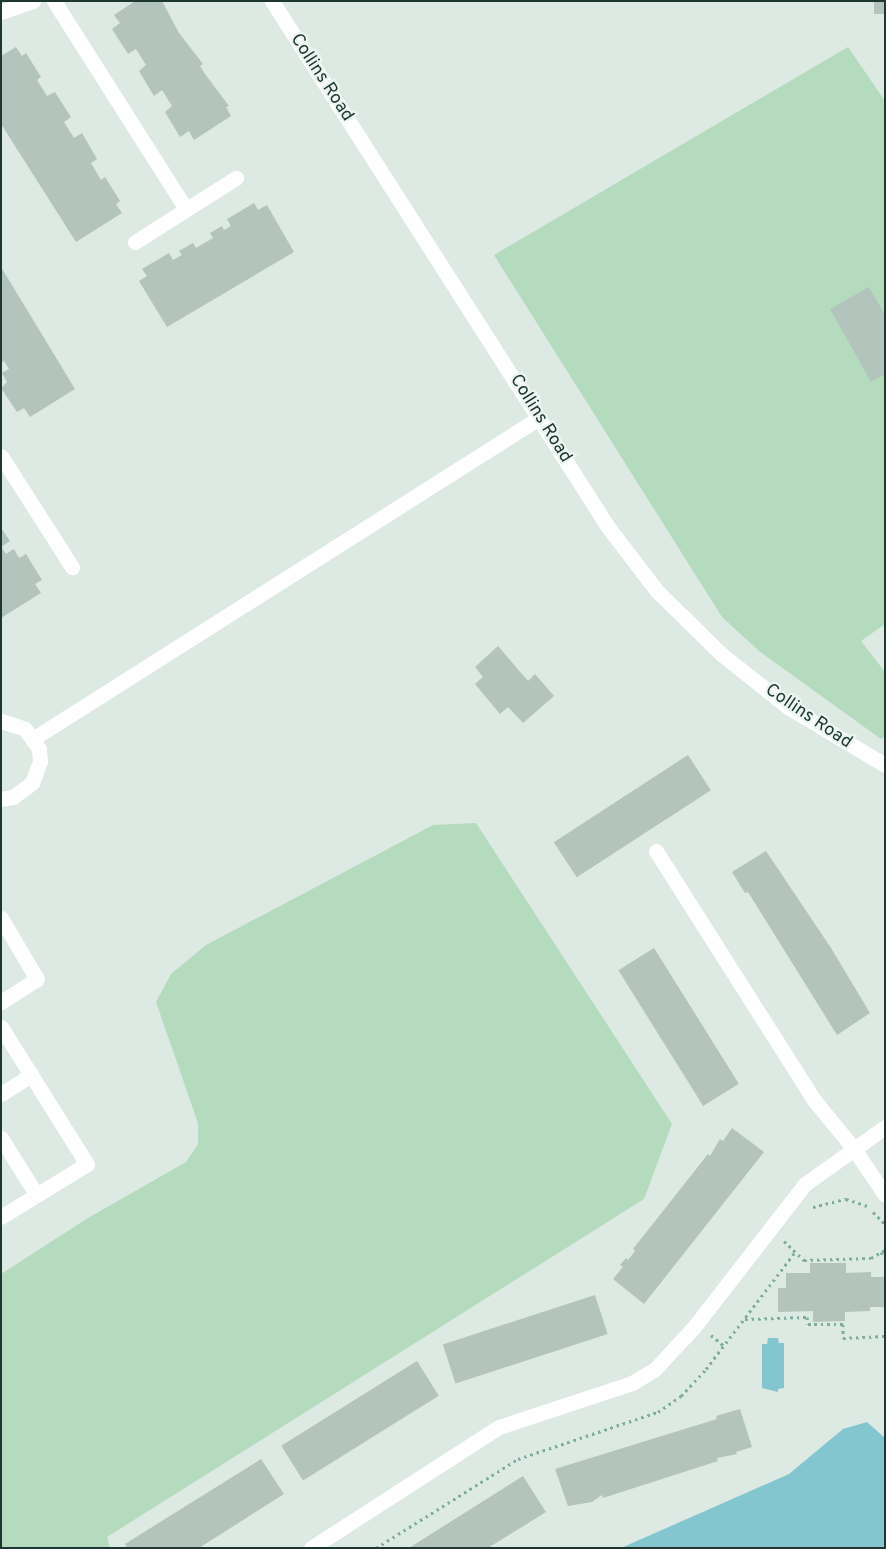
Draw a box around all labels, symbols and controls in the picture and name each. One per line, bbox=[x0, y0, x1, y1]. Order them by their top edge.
street label: Collins Road bbox=[285, 30, 357, 126]
street label: Collins Road bbox=[504, 371, 576, 467]
street label: Collins Road bbox=[760, 680, 856, 754]

